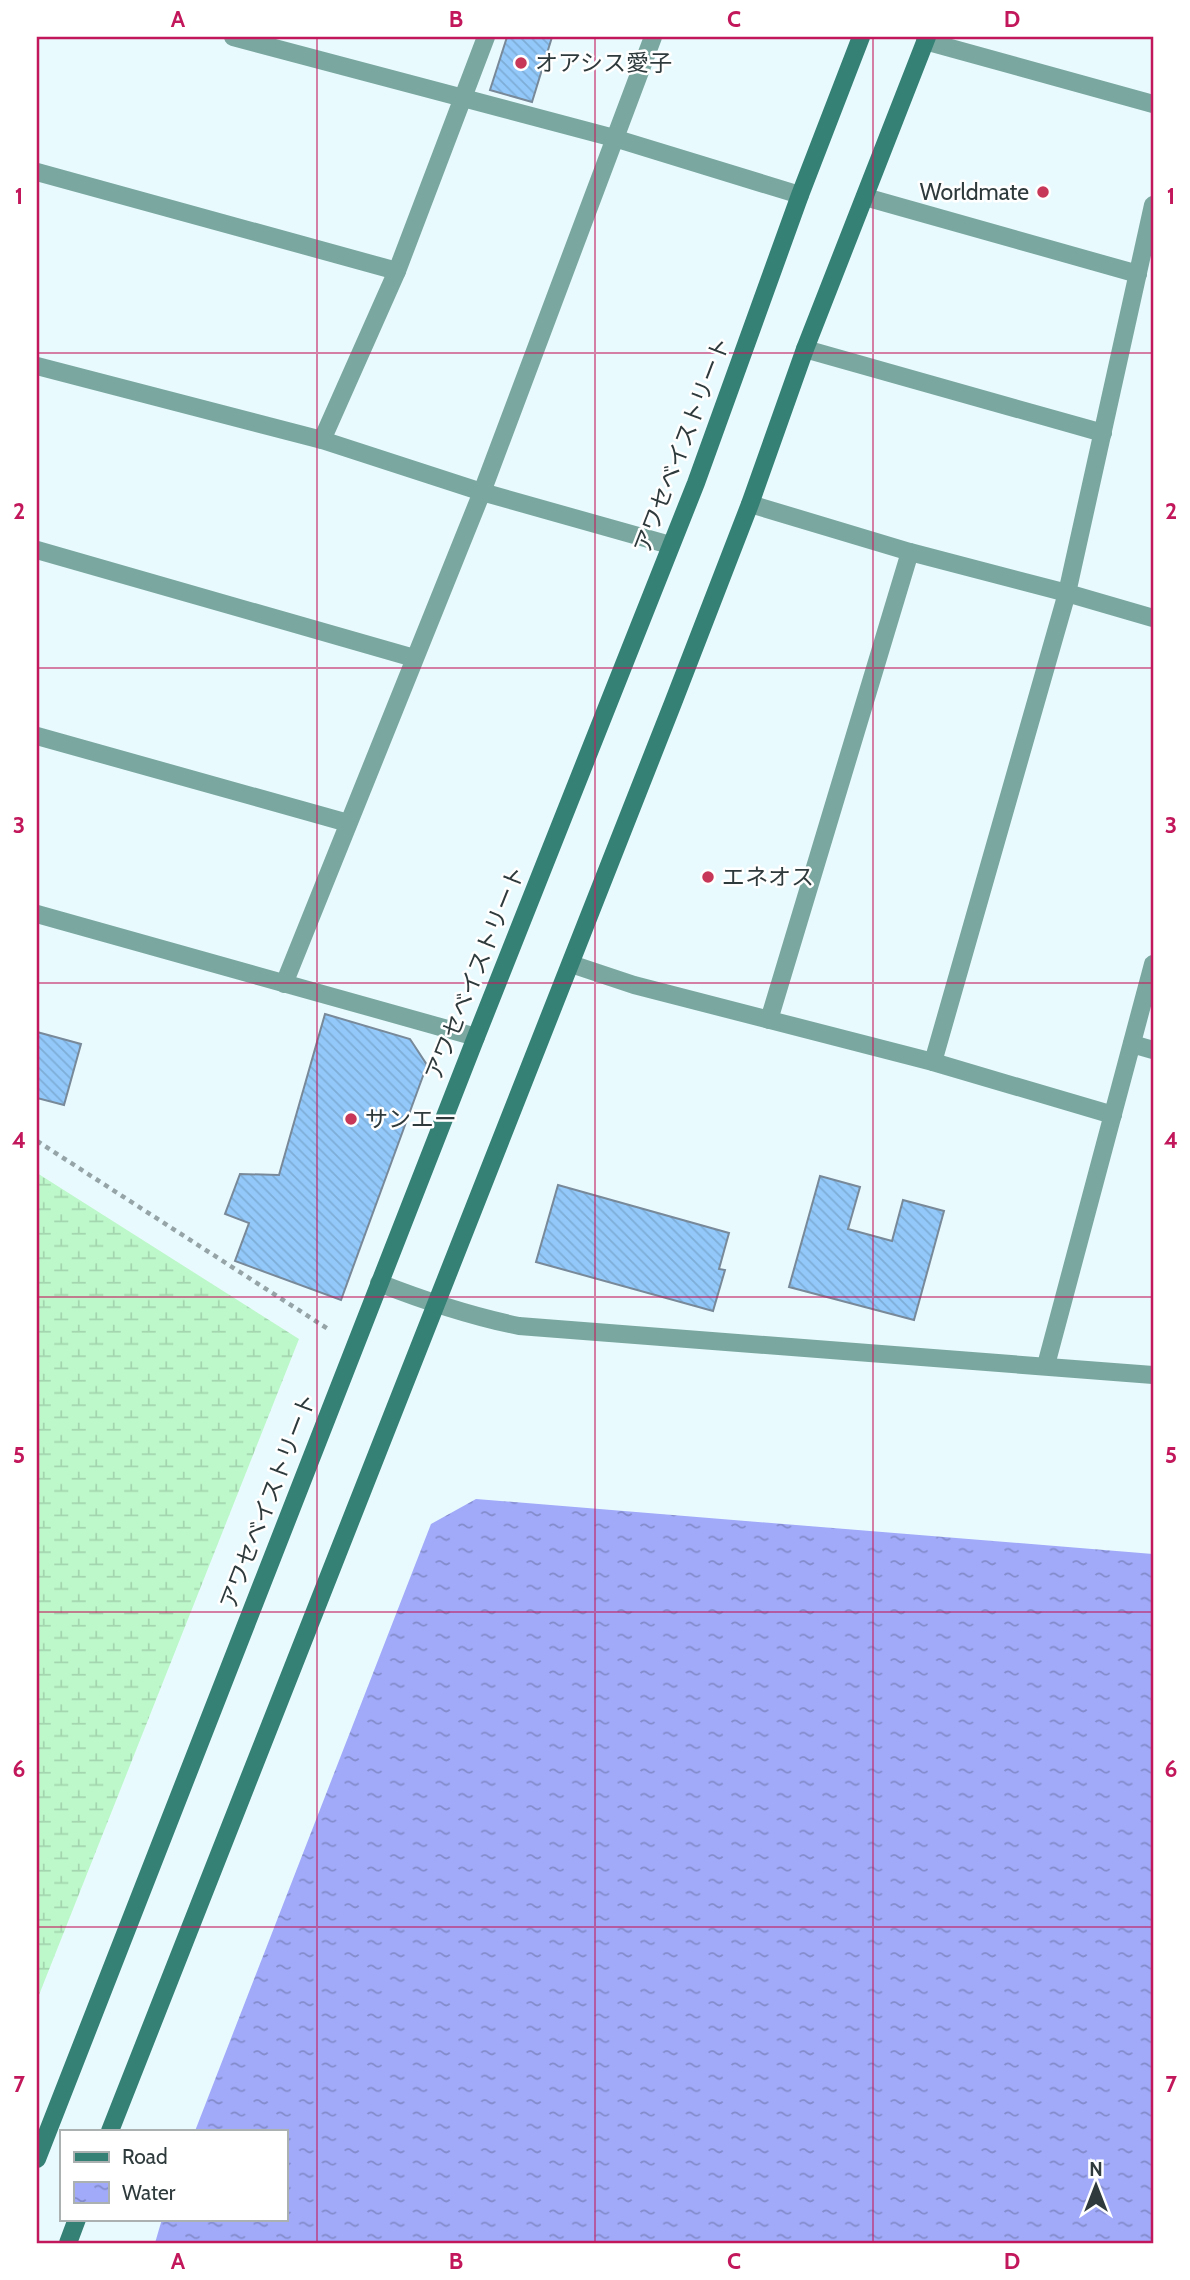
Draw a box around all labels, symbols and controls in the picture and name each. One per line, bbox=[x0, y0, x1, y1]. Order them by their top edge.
text: A bbox=[171, 5, 186, 33]
text: B bbox=[449, 5, 463, 33]
text: C bbox=[727, 5, 741, 33]
text: D bbox=[1004, 5, 1020, 33]
place label: オアシス愛子 bbox=[535, 49, 672, 77]
marker: オアシス愛子 bbox=[513, 55, 529, 71]
place label: Worldmate bbox=[920, 178, 1029, 206]
text: 1 bbox=[15, 182, 23, 210]
text: 1 bbox=[1167, 182, 1175, 210]
marker: Worldmate bbox=[1035, 184, 1051, 200]
street label: アワセベイストリート bbox=[628, 333, 736, 557]
text: 2 bbox=[13, 497, 25, 525]
text: 2 bbox=[1165, 497, 1177, 525]
text: 3 bbox=[13, 811, 25, 839]
text: 3 bbox=[1165, 811, 1177, 839]
street label: アワセベイストリート bbox=[419, 861, 531, 1085]
place label: エネオス bbox=[722, 863, 814, 891]
marker: エネオス bbox=[700, 869, 716, 885]
place label: サンエー bbox=[365, 1105, 457, 1133]
marker: サンエー bbox=[343, 1111, 359, 1127]
text: 4 bbox=[12, 1126, 26, 1154]
text: 4 bbox=[1164, 1126, 1178, 1154]
street label: アワセベイストリート bbox=[214, 1389, 322, 1613]
text: 5 bbox=[13, 1441, 25, 1469]
text: 5 bbox=[1165, 1441, 1177, 1469]
text: 6 bbox=[13, 1755, 25, 1783]
text: 6 bbox=[1165, 1755, 1177, 1783]
text: 7 bbox=[13, 2070, 25, 2098]
text: 7 bbox=[1165, 2070, 1177, 2098]
legend bbox=[60, 2130, 287, 2220]
text: Road bbox=[122, 2144, 168, 2169]
north arrow bbox=[1060, 2150, 1130, 2220]
text: N bbox=[1089, 2158, 1103, 2181]
text: Water bbox=[122, 2180, 176, 2205]
text: A bbox=[171, 2247, 186, 2275]
text: B bbox=[449, 2247, 463, 2275]
text: C bbox=[727, 2247, 741, 2275]
text: D bbox=[1004, 2247, 1020, 2275]

